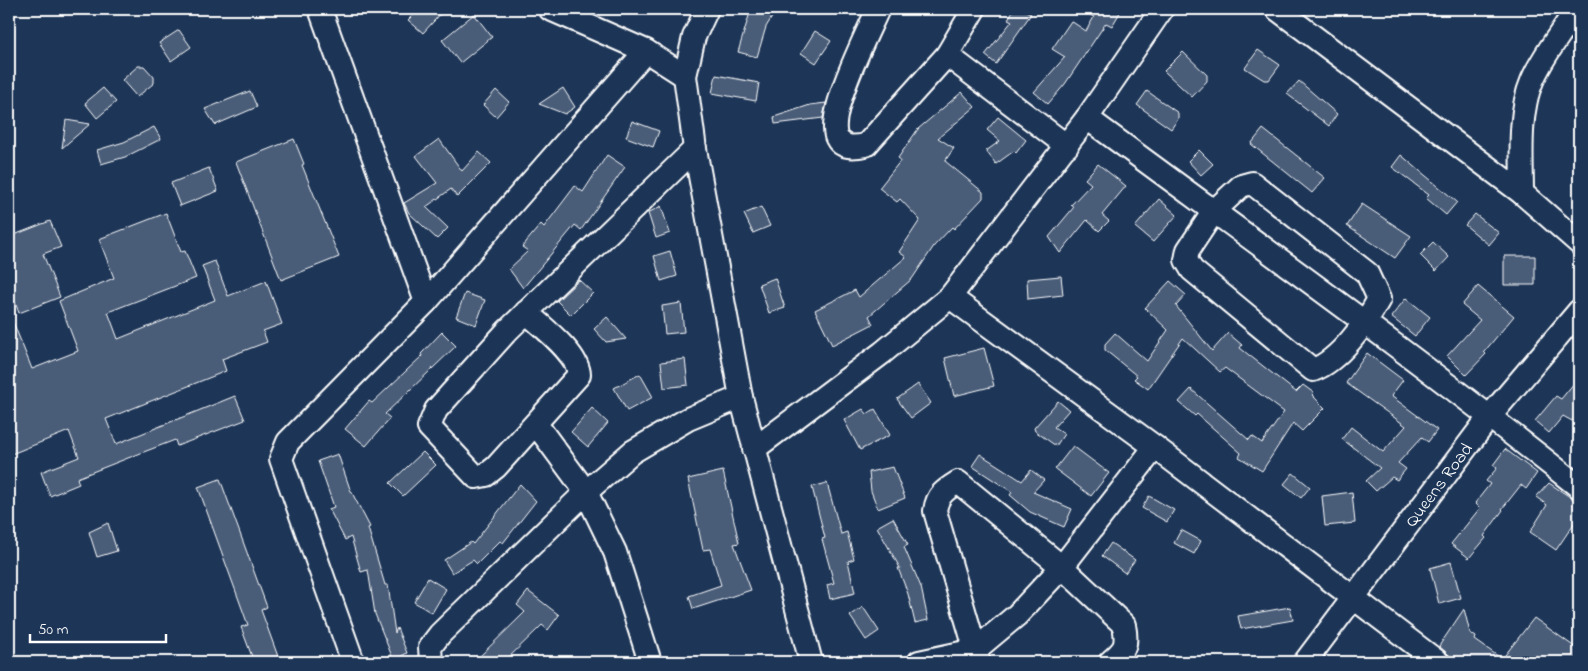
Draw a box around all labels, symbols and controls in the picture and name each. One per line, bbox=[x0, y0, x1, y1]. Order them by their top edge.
street label: Queens Road bbox=[1400, 438, 1480, 533]
scale bar bbox=[30, 611, 166, 643]
text: 50 m bbox=[38, 619, 69, 641]

